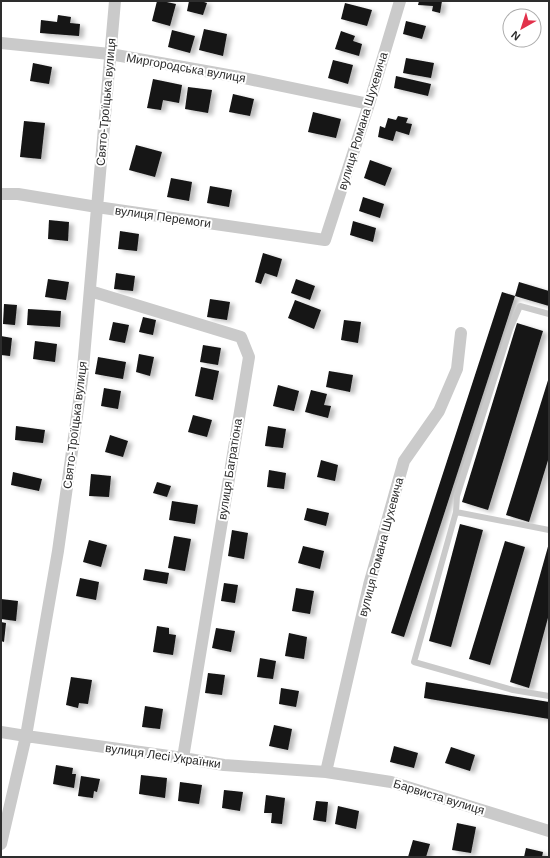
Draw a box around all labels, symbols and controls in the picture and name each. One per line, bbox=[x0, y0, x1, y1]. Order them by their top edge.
north arrow bbox=[502, 8, 542, 48]
text: N bbox=[509, 29, 523, 43]
street label: Свято-Троїцька вулиця bbox=[93, 37, 119, 167]
street label: вулиця Романа Шухевича bbox=[335, 50, 391, 192]
street label: Миргородська вулиця bbox=[125, 51, 247, 85]
street label: вулиця Перемоги bbox=[114, 203, 212, 231]
street label: Свято-Троїцька вулиця bbox=[60, 360, 90, 490]
street label: вулиця Багратіона bbox=[215, 417, 245, 521]
street label: вулиця Романа Шухевича bbox=[356, 476, 406, 618]
street label: вулиця Лесі Українки bbox=[104, 741, 222, 771]
street label: Барвиста вулиця bbox=[392, 776, 486, 818]

